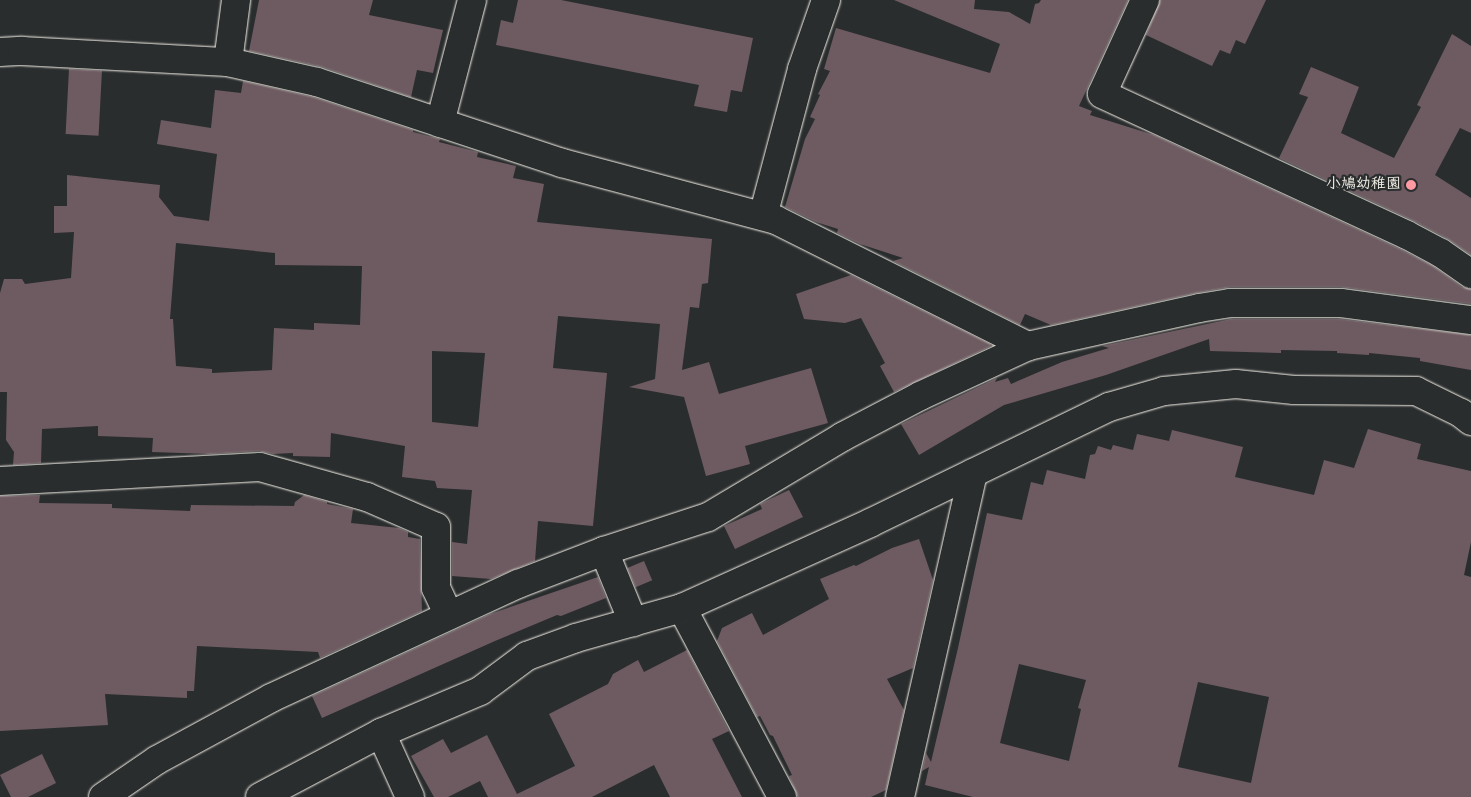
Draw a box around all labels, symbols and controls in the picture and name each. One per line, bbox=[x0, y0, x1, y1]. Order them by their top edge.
place label: 小鳩幼稚園 bbox=[1326, 176, 1401, 194]
marker: 小鳩幼稚園 bbox=[1405, 179, 1417, 191]

